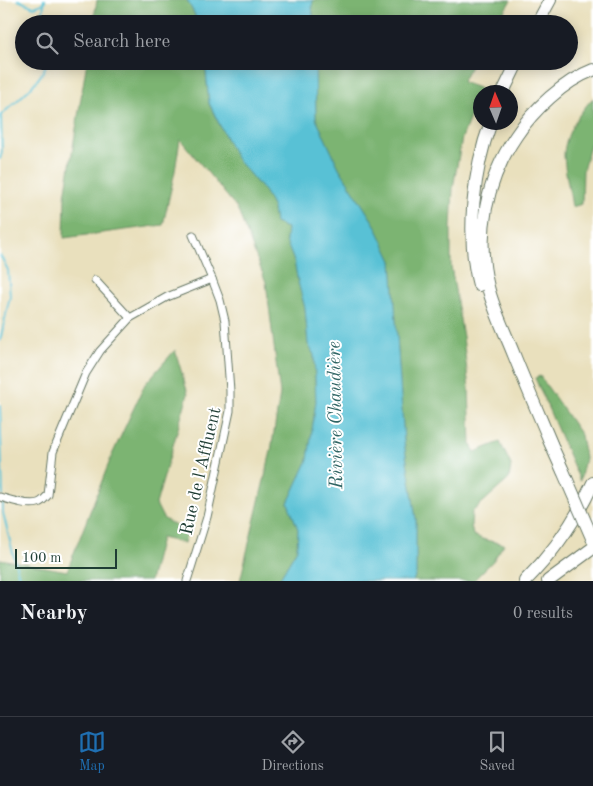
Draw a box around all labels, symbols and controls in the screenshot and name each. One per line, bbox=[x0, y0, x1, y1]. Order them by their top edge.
search box bbox=[15, 15, 578, 70]
icon: search bbox=[33, 29, 61, 57]
text: Search here bbox=[73, 33, 170, 52]
north arrow bbox=[473, 85, 518, 130]
water label: Rivière Chaudière bbox=[326, 341, 347, 490]
street label: Rue de l'Affluent bbox=[177, 405, 224, 537]
scale bar bbox=[15, 546, 118, 569]
text: 100 m bbox=[22, 551, 61, 565]
text: Nearby bbox=[20, 603, 88, 624]
text: 0 results bbox=[513, 606, 573, 622]
tab: Map bbox=[78, 728, 106, 775]
tab: Directions bbox=[262, 728, 324, 775]
tab: Saved bbox=[479, 728, 515, 775]

